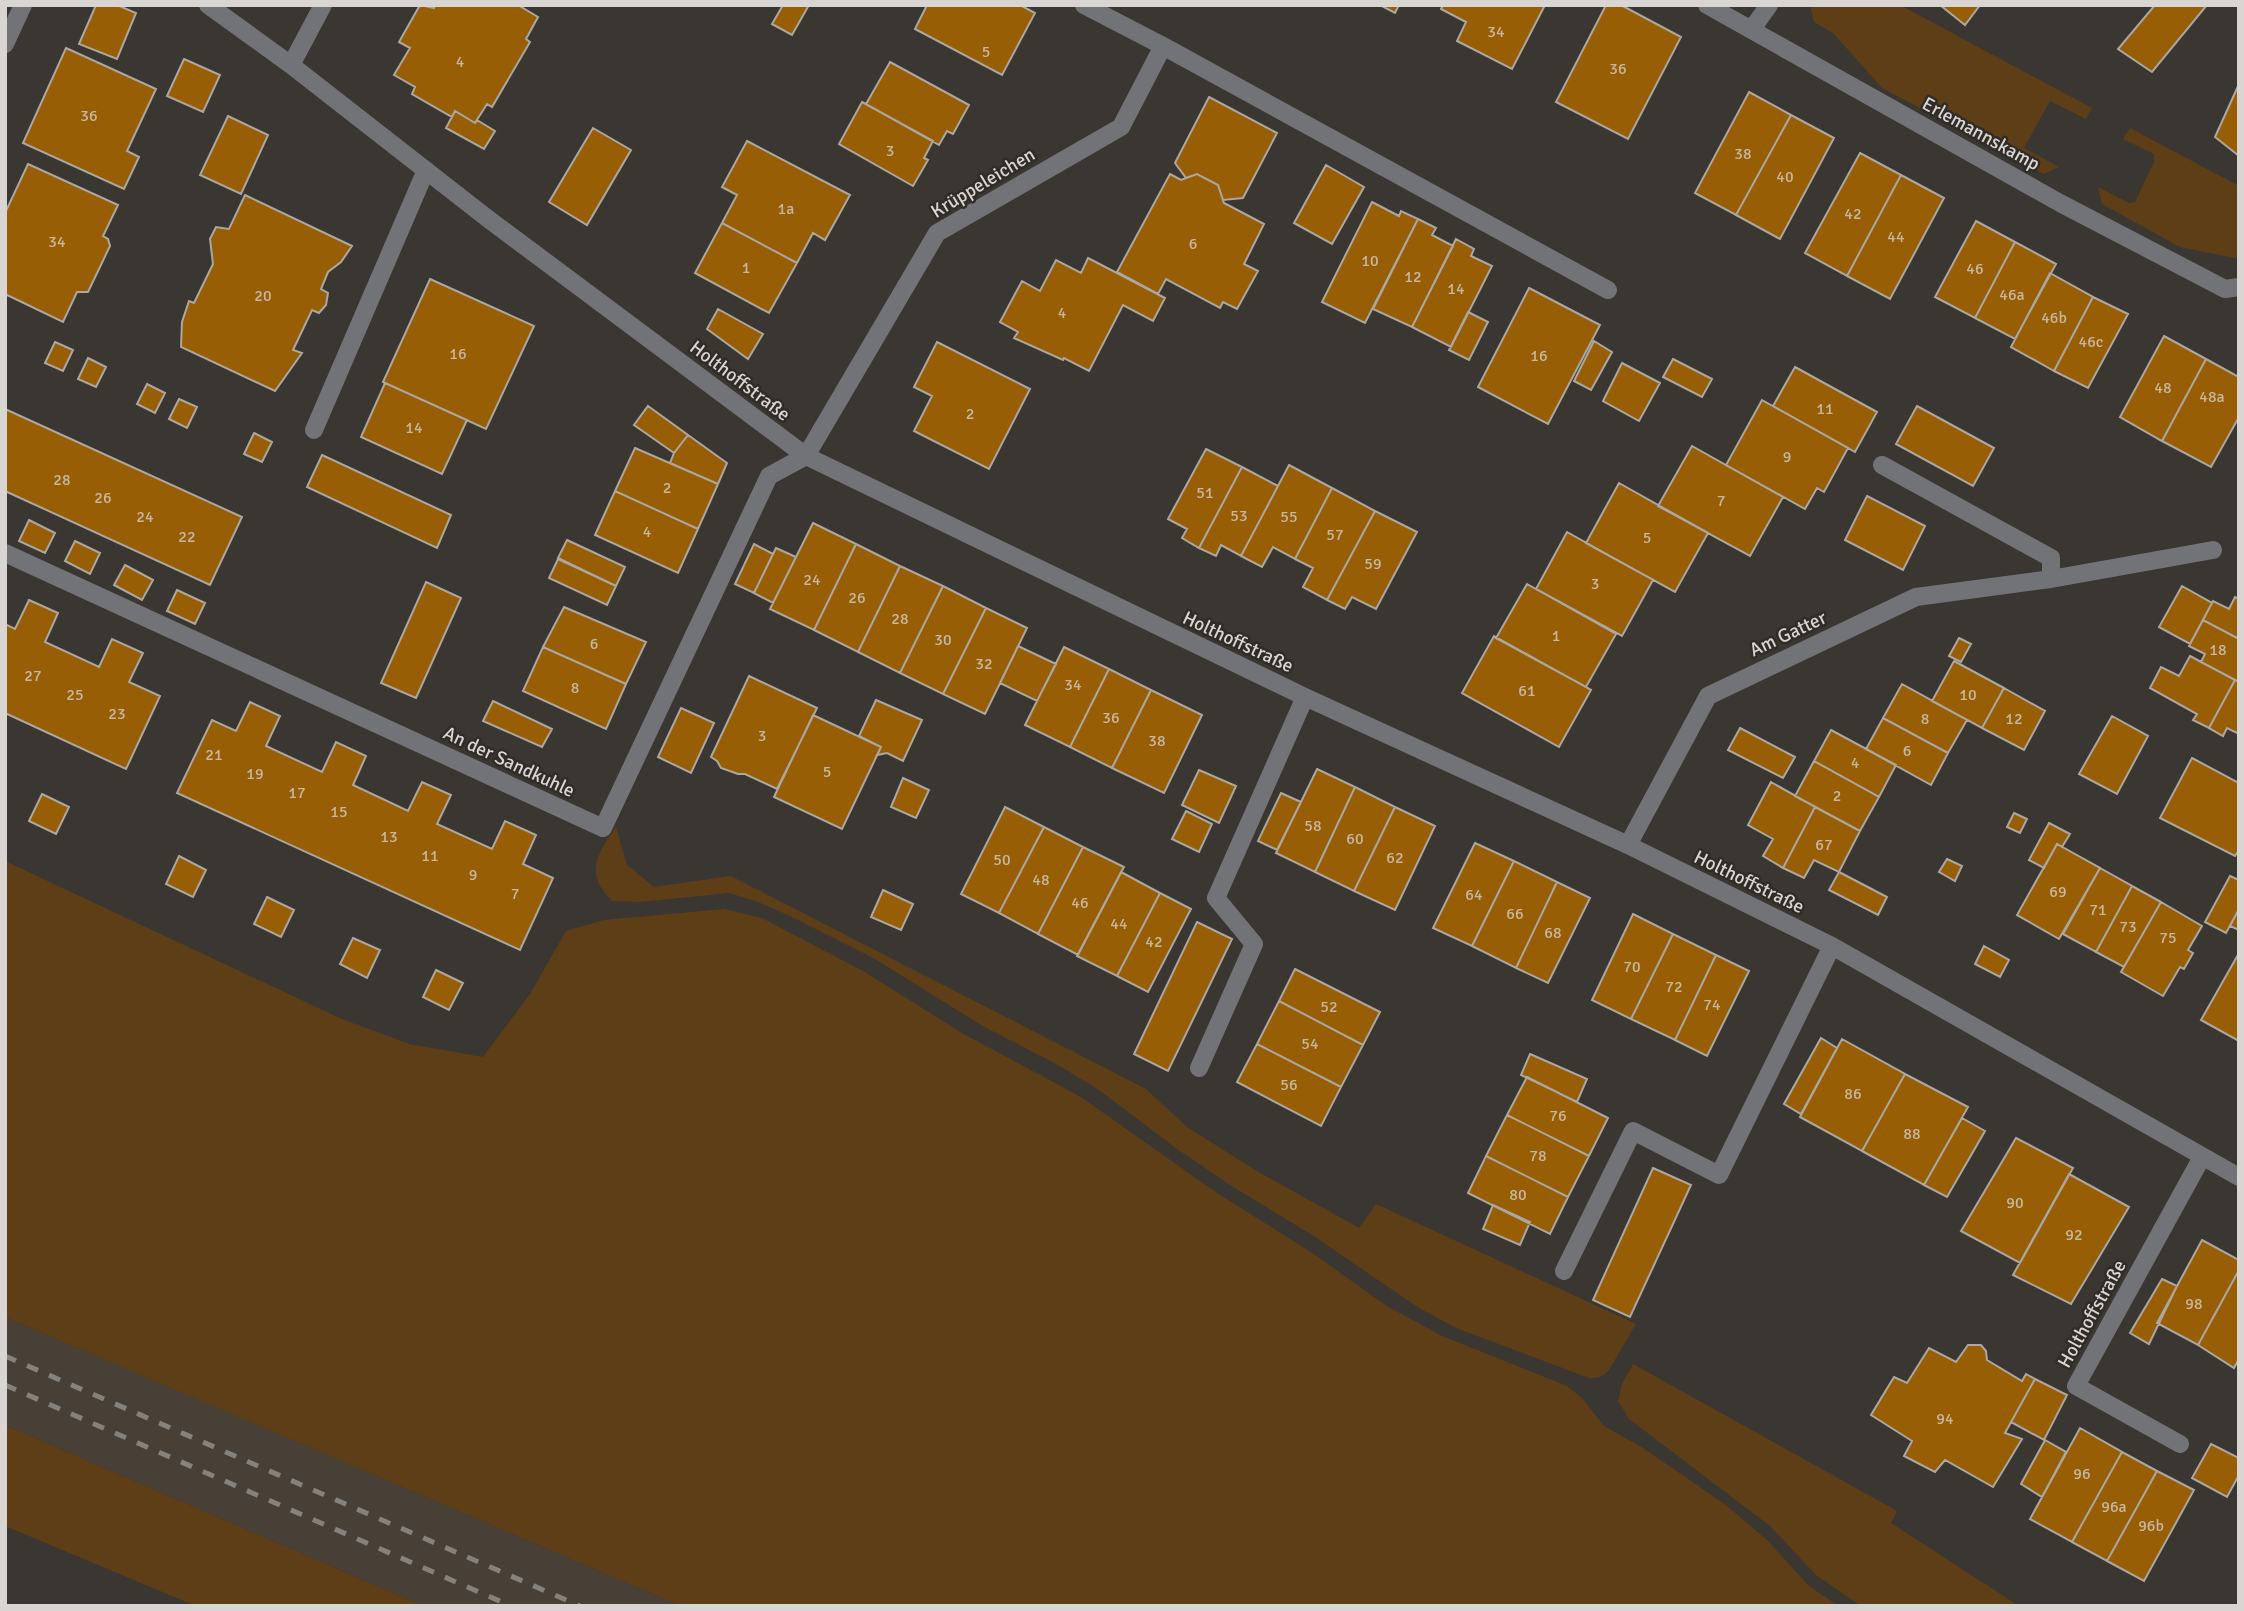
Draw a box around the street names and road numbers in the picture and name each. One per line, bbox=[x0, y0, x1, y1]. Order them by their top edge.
street label: Erlemannskamp bbox=[1918, 92, 2044, 176]
street label: Krüppeleichen bbox=[926, 142, 1040, 224]
street label: Holthoffstraße bbox=[685, 335, 795, 427]
street label: Holthoffstraße bbox=[1179, 606, 1297, 678]
street label: Am Gatter bbox=[1746, 606, 1830, 662]
street label: An der Sandkuhle bbox=[439, 721, 579, 803]
street label: Holthoffstraße bbox=[1690, 845, 1808, 919]
street label: Holthoffstraße bbox=[2052, 1256, 2132, 1372]

